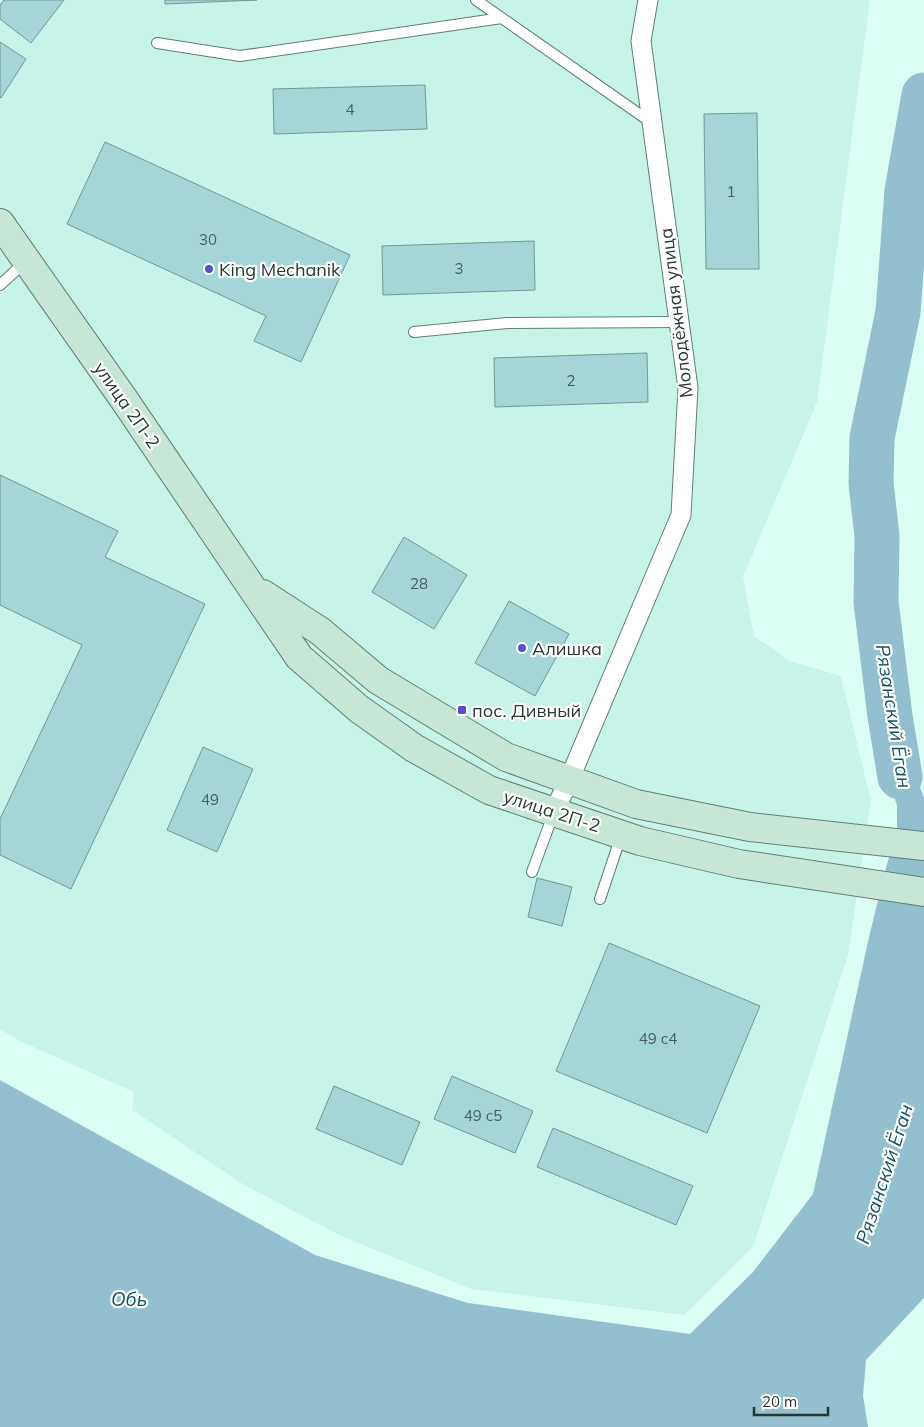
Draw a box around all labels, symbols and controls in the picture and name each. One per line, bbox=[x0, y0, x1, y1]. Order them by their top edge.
house number: 4 bbox=[345, 100, 355, 119]
house number: 1 bbox=[726, 182, 736, 201]
street label: Молодёжная улица bbox=[654, 227, 698, 399]
house number: 30 bbox=[199, 230, 217, 249]
place label: King Mechanik bbox=[219, 258, 341, 281]
house number: 3 bbox=[454, 259, 464, 278]
marker: King Mechanik bbox=[203, 263, 215, 275]
street label: улица 2П-2 bbox=[89, 357, 165, 453]
house number: 2 bbox=[566, 371, 576, 390]
house number: 28 bbox=[410, 574, 428, 593]
place label: Алишка bbox=[532, 637, 602, 660]
marker: Алишка bbox=[516, 642, 528, 654]
water label: Рязанский Ёган bbox=[871, 642, 917, 790]
place label: пос. Дивный bbox=[472, 699, 581, 722]
marker: пос. Дивный bbox=[456, 704, 468, 716]
street label: улица 2П-2 bbox=[501, 785, 603, 837]
house number: 49 bbox=[201, 790, 219, 809]
house number: 49 с4 bbox=[639, 1029, 677, 1048]
water label: Рязанский Ёган bbox=[850, 1101, 918, 1247]
house number: 49 с5 bbox=[464, 1106, 502, 1125]
water label: Обь bbox=[111, 1287, 147, 1311]
scale bar bbox=[754, 1384, 828, 1416]
text: 20 m bbox=[762, 1392, 797, 1411]

